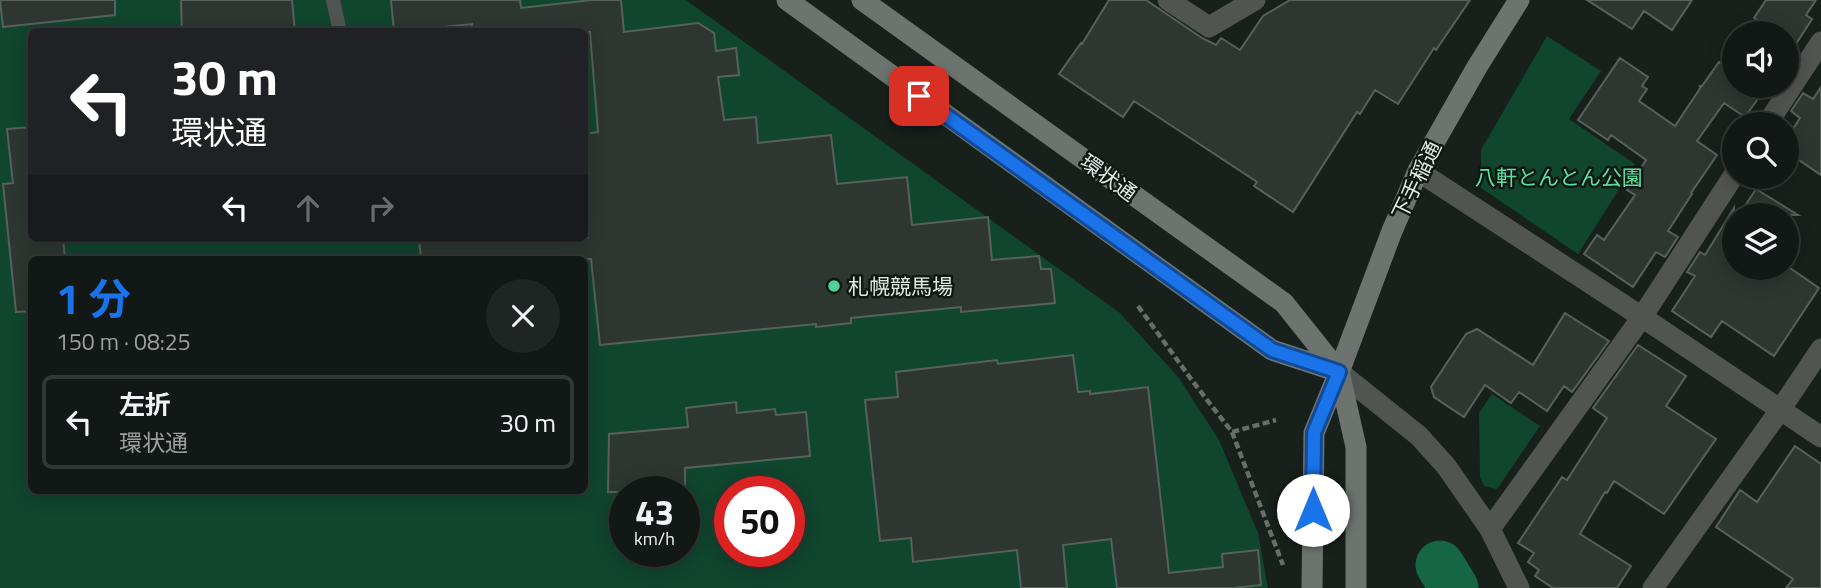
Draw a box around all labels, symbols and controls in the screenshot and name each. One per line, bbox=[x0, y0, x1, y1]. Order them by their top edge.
map controls bbox=[1722, 21, 1799, 280]
button: sound bbox=[1722, 21, 1799, 98]
text: 30 m bbox=[171, 39, 278, 114]
icon: left bbox=[56, 56, 147, 147]
pin bbox=[889, 66, 949, 126]
icon: arrive bbox=[900, 77, 938, 115]
text: 環状通 bbox=[171, 108, 267, 156]
button: search bbox=[1722, 112, 1799, 189]
street label: 下手稲通 bbox=[1383, 135, 1449, 225]
street label: 環状通 bbox=[1074, 146, 1144, 208]
park label: 八軒とんとん公園 bbox=[1475, 161, 1643, 193]
icon: left bbox=[216, 189, 254, 227]
icon: ahead bbox=[289, 189, 327, 227]
icon: right bbox=[362, 189, 400, 227]
button: layers bbox=[1722, 203, 1799, 280]
text: 1 分 bbox=[56, 266, 131, 330]
place label: 札幌競馬場 bbox=[848, 270, 953, 302]
marker: 札幌競馬場 bbox=[826, 278, 842, 294]
button: close bbox=[486, 279, 560, 353]
text: 150 m · 08:25 bbox=[56, 324, 191, 359]
text: 左折 bbox=[119, 385, 171, 424]
icon: left bbox=[60, 403, 98, 441]
text: 30 m bbox=[499, 403, 556, 442]
text: 環状通 bbox=[119, 425, 188, 460]
position arrow bbox=[1276, 473, 1350, 547]
speed limit sign: 50 bbox=[714, 476, 805, 567]
text: 43 bbox=[635, 485, 674, 539]
text: km/h bbox=[634, 525, 675, 552]

